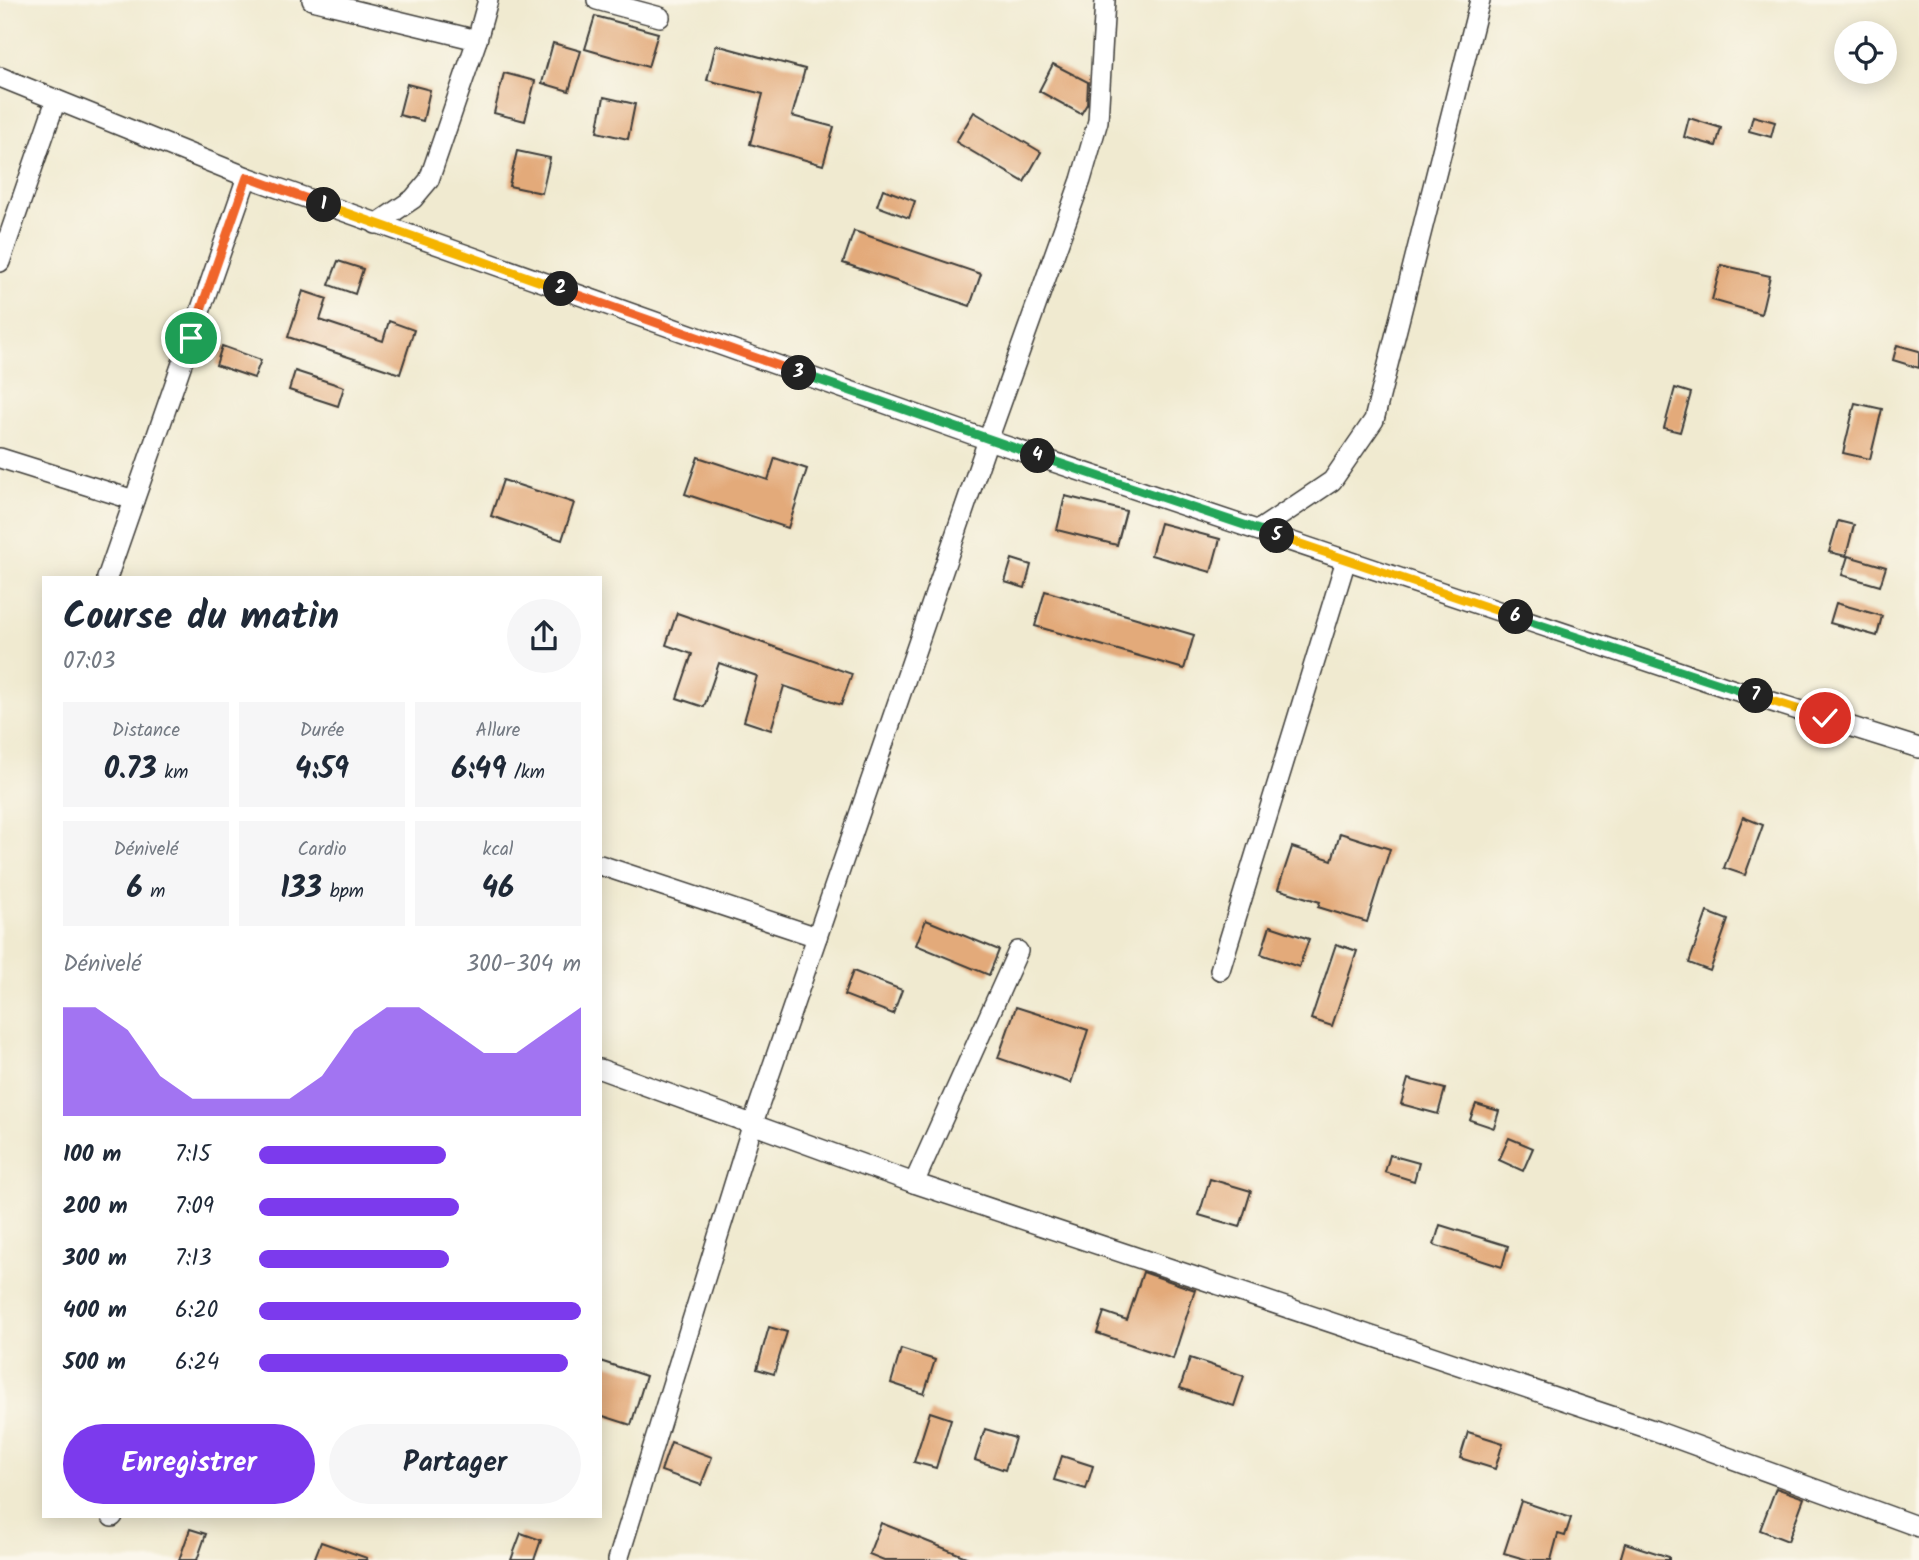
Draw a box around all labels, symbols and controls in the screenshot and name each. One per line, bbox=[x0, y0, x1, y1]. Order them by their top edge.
map controls bbox=[1834, 21, 1897, 84]
button: locate bbox=[1834, 21, 1897, 84]
pin: 1 bbox=[306, 188, 342, 222]
text: 1 bbox=[321, 189, 326, 219]
pin: 2 bbox=[544, 272, 578, 306]
text: 2 bbox=[555, 273, 566, 303]
pin bbox=[161, 308, 221, 368]
icon: arrive bbox=[172, 319, 210, 357]
pin: 3 bbox=[782, 356, 816, 390]
text: 3 bbox=[793, 357, 804, 387]
pin: 4 bbox=[1020, 438, 1056, 474]
text: 4 bbox=[1032, 440, 1043, 470]
pin: 5 bbox=[1260, 518, 1294, 554]
text: 5 bbox=[1272, 520, 1281, 550]
text: Course du matin bbox=[63, 588, 339, 648]
button: share bbox=[507, 599, 581, 673]
pin: 6 bbox=[1498, 600, 1534, 634]
text: 6 bbox=[1510, 601, 1521, 631]
text: 07:03 bbox=[63, 644, 115, 680]
pin: 7 bbox=[1738, 678, 1774, 714]
text: 7 bbox=[1751, 680, 1760, 710]
pin bbox=[1795, 688, 1855, 748]
icon: check bbox=[1806, 699, 1844, 737]
text: Distance bbox=[112, 716, 180, 746]
text: Durée bbox=[300, 716, 344, 746]
text: Allure bbox=[476, 716, 520, 746]
text: 0.73 bbox=[104, 746, 157, 794]
text: 4:59 bbox=[295, 746, 349, 794]
text: 6:49 bbox=[451, 746, 506, 794]
text: km bbox=[157, 758, 188, 788]
text: /km bbox=[506, 758, 545, 788]
text: Dénivelé bbox=[114, 835, 178, 865]
text: Cardio bbox=[297, 835, 347, 865]
text: kcal bbox=[483, 835, 513, 865]
text: 6 bbox=[126, 865, 143, 913]
text: 133 bbox=[280, 865, 322, 913]
text: 46 bbox=[482, 865, 514, 913]
text: m bbox=[143, 877, 166, 907]
text: bpm bbox=[322, 877, 364, 907]
text: Dénivelé bbox=[63, 947, 141, 983]
text: 300–304 m bbox=[466, 947, 581, 983]
text: 100 m bbox=[63, 1137, 121, 1173]
text: 7:15 bbox=[175, 1137, 211, 1173]
text: 200 m bbox=[63, 1189, 128, 1225]
text: 7:09 bbox=[175, 1189, 214, 1225]
text: 300 m bbox=[63, 1241, 127, 1277]
text: 7:13 bbox=[175, 1241, 212, 1277]
text: 400 m bbox=[63, 1293, 127, 1329]
text: 6:20 bbox=[175, 1293, 218, 1329]
text: 500 m bbox=[63, 1345, 126, 1381]
text: 6:24 bbox=[175, 1345, 219, 1381]
button: Enregistrer bbox=[63, 1424, 315, 1504]
button: Partager bbox=[329, 1424, 581, 1504]

